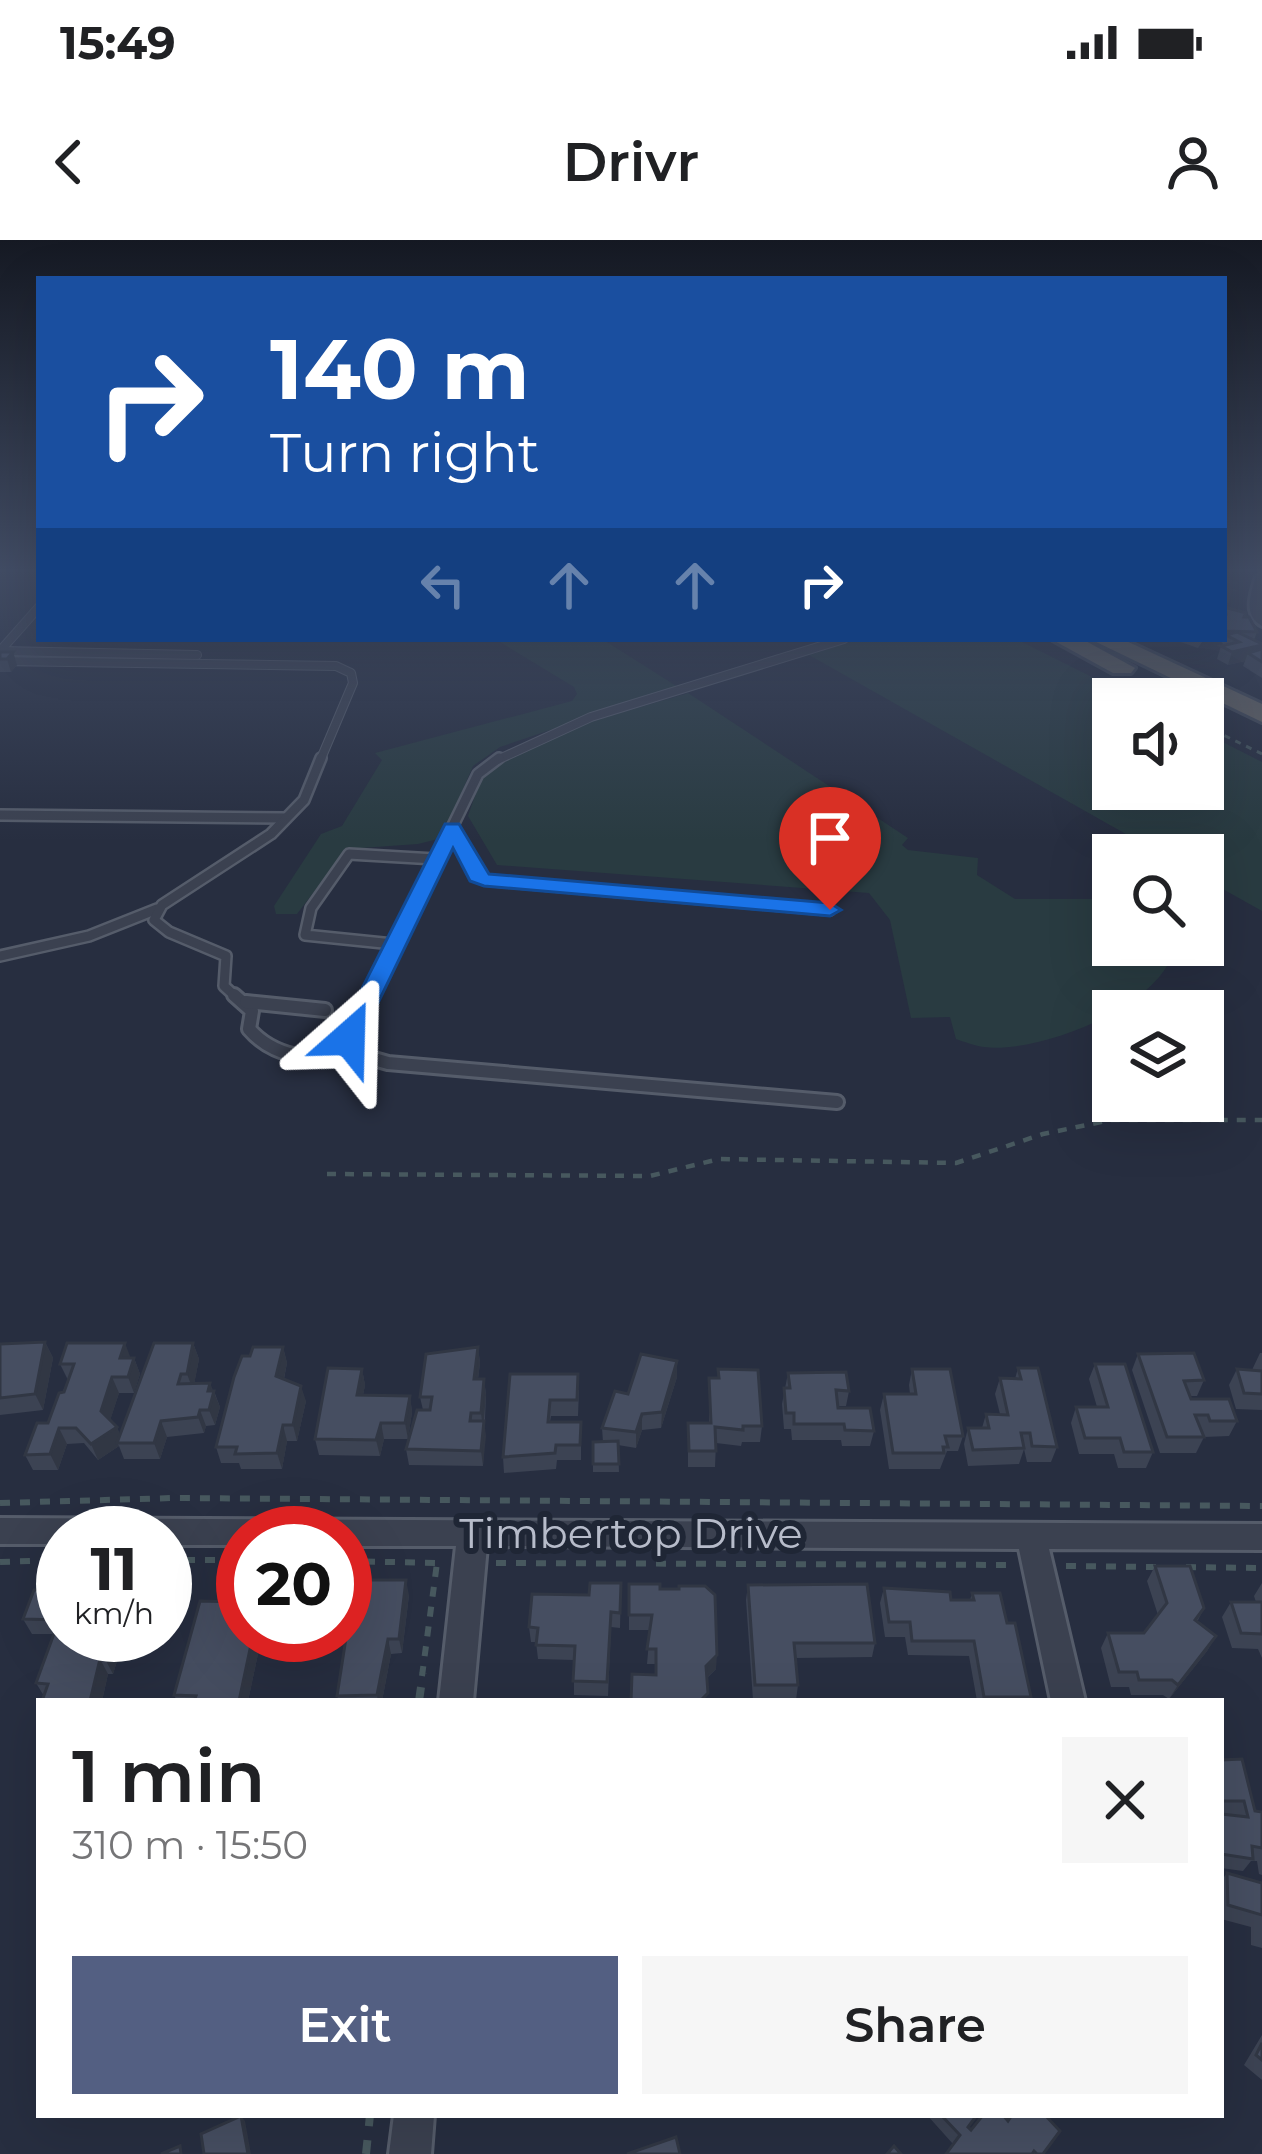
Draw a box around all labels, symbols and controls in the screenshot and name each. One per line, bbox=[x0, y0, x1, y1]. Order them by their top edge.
text: 15:49 bbox=[60, 15, 176, 70]
icon: back bbox=[36, 129, 102, 195]
text: Drivr bbox=[563, 129, 699, 195]
icon: person bbox=[1160, 129, 1226, 195]
text: 140 m bbox=[270, 318, 530, 420]
icon: right bbox=[72, 324, 228, 480]
text: Turn right bbox=[270, 420, 540, 486]
icon: left bbox=[410, 552, 476, 618]
icon: ahead bbox=[536, 552, 602, 618]
icon: ahead bbox=[662, 552, 728, 618]
icon: right bbox=[788, 552, 854, 618]
map controls bbox=[1092, 678, 1224, 1122]
button: sound bbox=[1092, 678, 1224, 810]
pin bbox=[779, 787, 881, 910]
icon: arrive bbox=[797, 805, 863, 871]
button: search bbox=[1092, 834, 1224, 966]
position arrow bbox=[286, 975, 412, 1101]
button: layers bbox=[1092, 990, 1224, 1122]
speed limit sign: 20 bbox=[216, 1506, 372, 1662]
street label: Timbertop Drive bbox=[459, 1507, 803, 1559]
text: 11 bbox=[90, 1532, 138, 1605]
text: km/h bbox=[74, 1595, 154, 1632]
text: 1 min bbox=[72, 1732, 265, 1820]
button: close bbox=[1062, 1737, 1188, 1863]
text: 310 m · 15:50 bbox=[72, 1821, 308, 1869]
button: Exit bbox=[72, 1956, 618, 2094]
button: Share bbox=[642, 1956, 1188, 2094]

